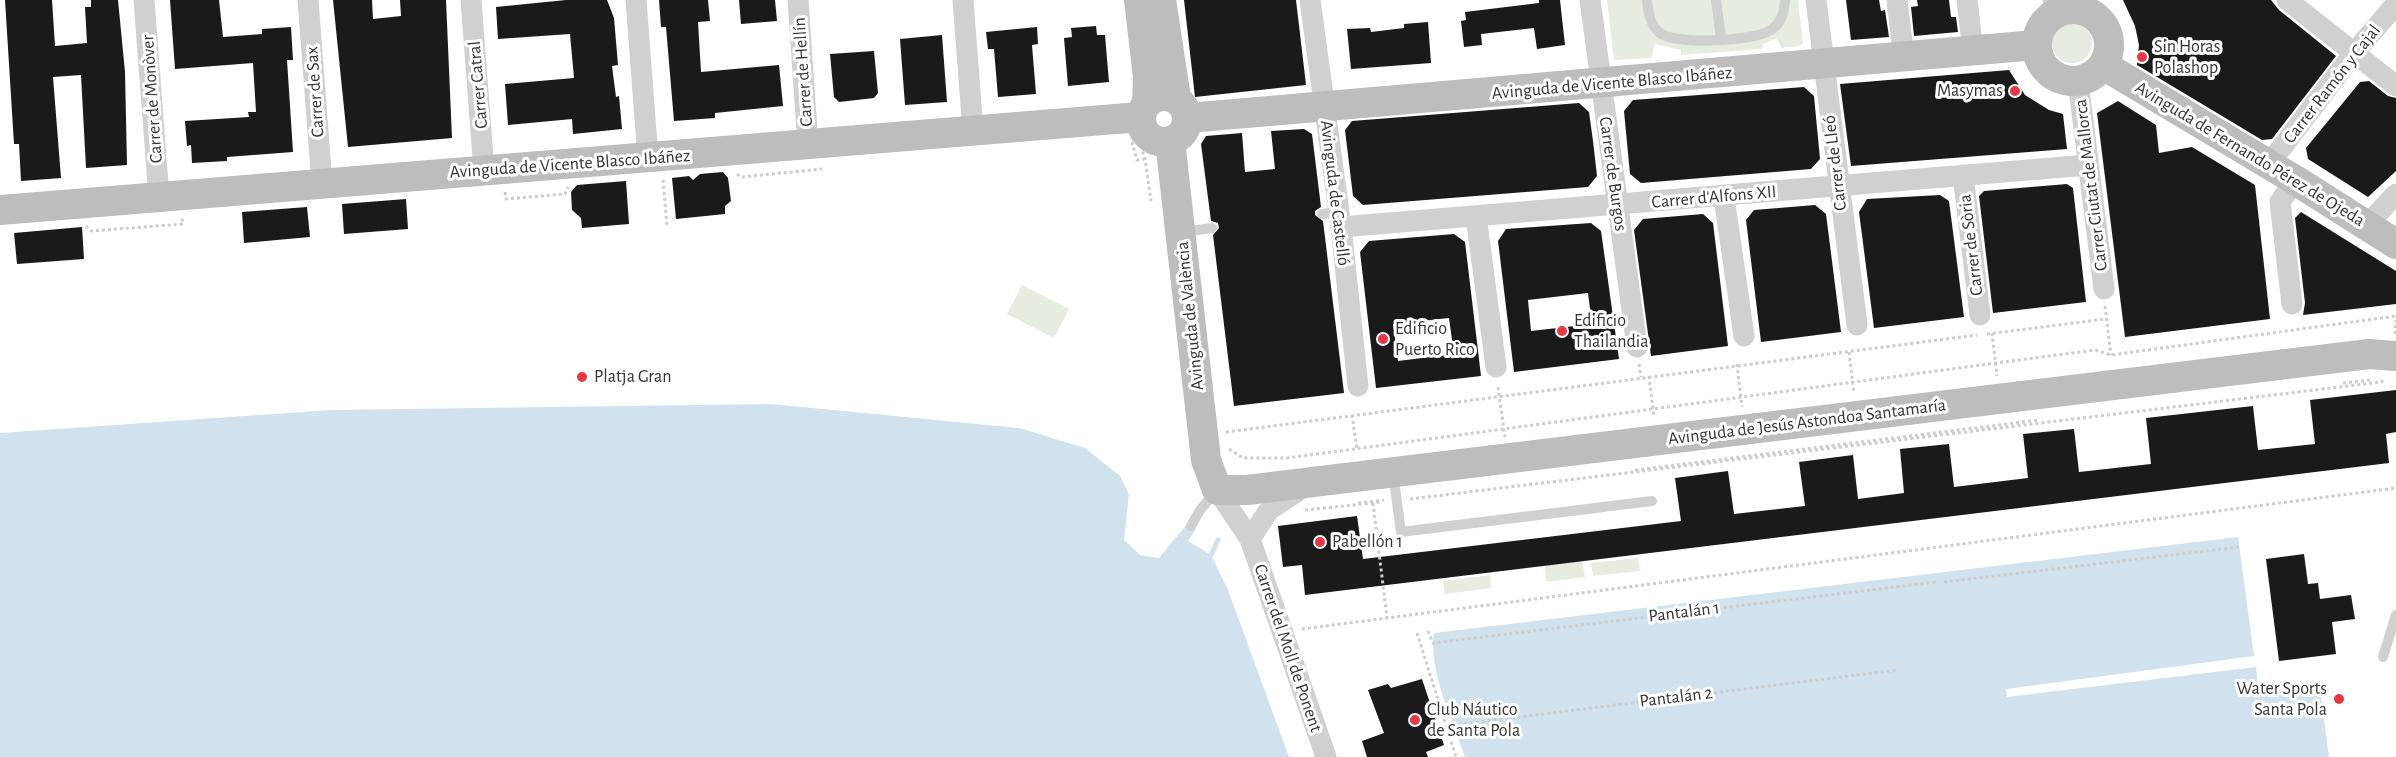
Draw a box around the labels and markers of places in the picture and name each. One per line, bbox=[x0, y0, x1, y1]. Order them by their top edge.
place label: Sin Horas Polashop bbox=[2154, 36, 2220, 78]
marker: Sin Horas Polashop bbox=[2135, 50, 2149, 64]
place label: Masymas bbox=[1937, 80, 2003, 102]
marker: Masymas bbox=[2008, 84, 2022, 98]
place label: Edificio Thailandia bbox=[1574, 310, 1649, 352]
place label: Edificio Puerto Rico bbox=[1395, 318, 1475, 360]
marker: Edificio Thailandia bbox=[1555, 324, 1569, 338]
marker: Edificio Puerto Rico bbox=[1376, 332, 1390, 346]
place label: Platja Gran bbox=[594, 366, 671, 388]
marker: Platja Gran bbox=[575, 370, 589, 384]
place label: Pabellón 1 bbox=[1332, 531, 1403, 553]
marker: Pabellón 1 bbox=[1313, 535, 1327, 549]
place label: Water Sports Santa Pola bbox=[2236, 678, 2327, 720]
marker: Water Sports Santa Pola bbox=[2332, 692, 2346, 706]
place label: Club Náutico de Santa Pola bbox=[1427, 699, 1520, 742]
marker: Club Náutico de Santa Pola bbox=[1408, 713, 1422, 727]

